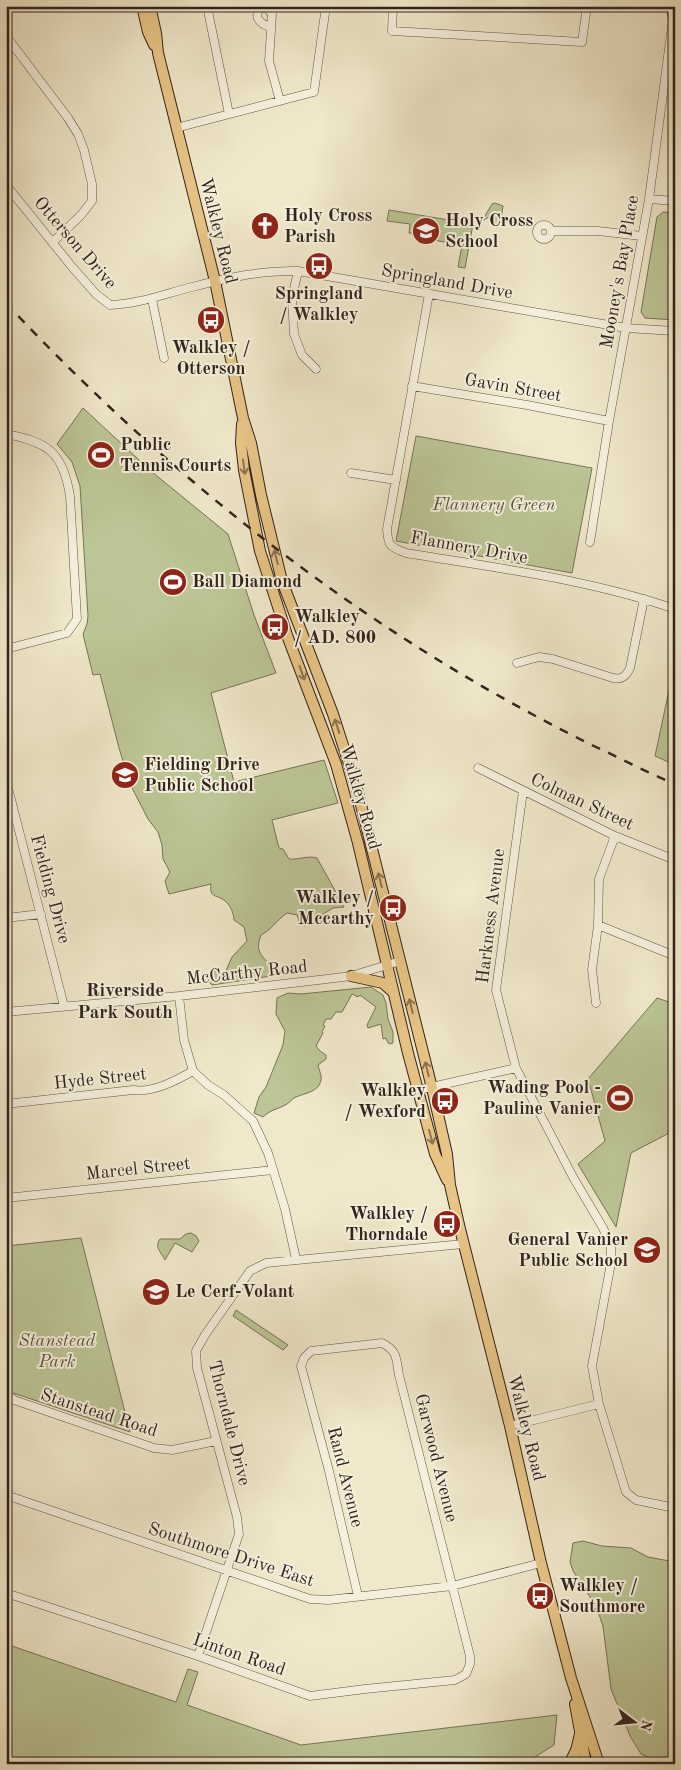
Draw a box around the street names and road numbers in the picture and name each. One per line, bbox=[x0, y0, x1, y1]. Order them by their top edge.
street label: Walkley Road bbox=[196, 176, 240, 286]
street label: Otterson Drive bbox=[30, 193, 120, 293]
street label: Mooney's Bay Place bbox=[598, 194, 642, 350]
street label: Springland Drive bbox=[380, 262, 514, 302]
street label: Gavin Street bbox=[463, 371, 563, 405]
street label: Flannery Drive bbox=[409, 529, 529, 567]
street label: Walkley Road bbox=[336, 742, 384, 852]
street label: Colman Street bbox=[528, 770, 636, 834]
street label: Fielding Drive bbox=[27, 833, 73, 945]
street label: Harkness Avenue bbox=[474, 848, 508, 984]
street label: McCarthy Road bbox=[185, 958, 309, 988]
street label: Hyde Street bbox=[53, 1065, 147, 1093]
street label: Marcel Street bbox=[85, 1155, 191, 1183]
street label: Thorndale Drive bbox=[205, 1359, 253, 1487]
street label: Walkley Road bbox=[504, 1373, 548, 1483]
street label: Stanstead Road bbox=[38, 1386, 160, 1440]
street label: Garwood Avenue bbox=[411, 1392, 461, 1524]
street label: Rand Avenue bbox=[324, 1425, 366, 1529]
street label: Southmore Drive East bbox=[146, 1520, 316, 1590]
street label: Linton Road bbox=[190, 1631, 288, 1679]

